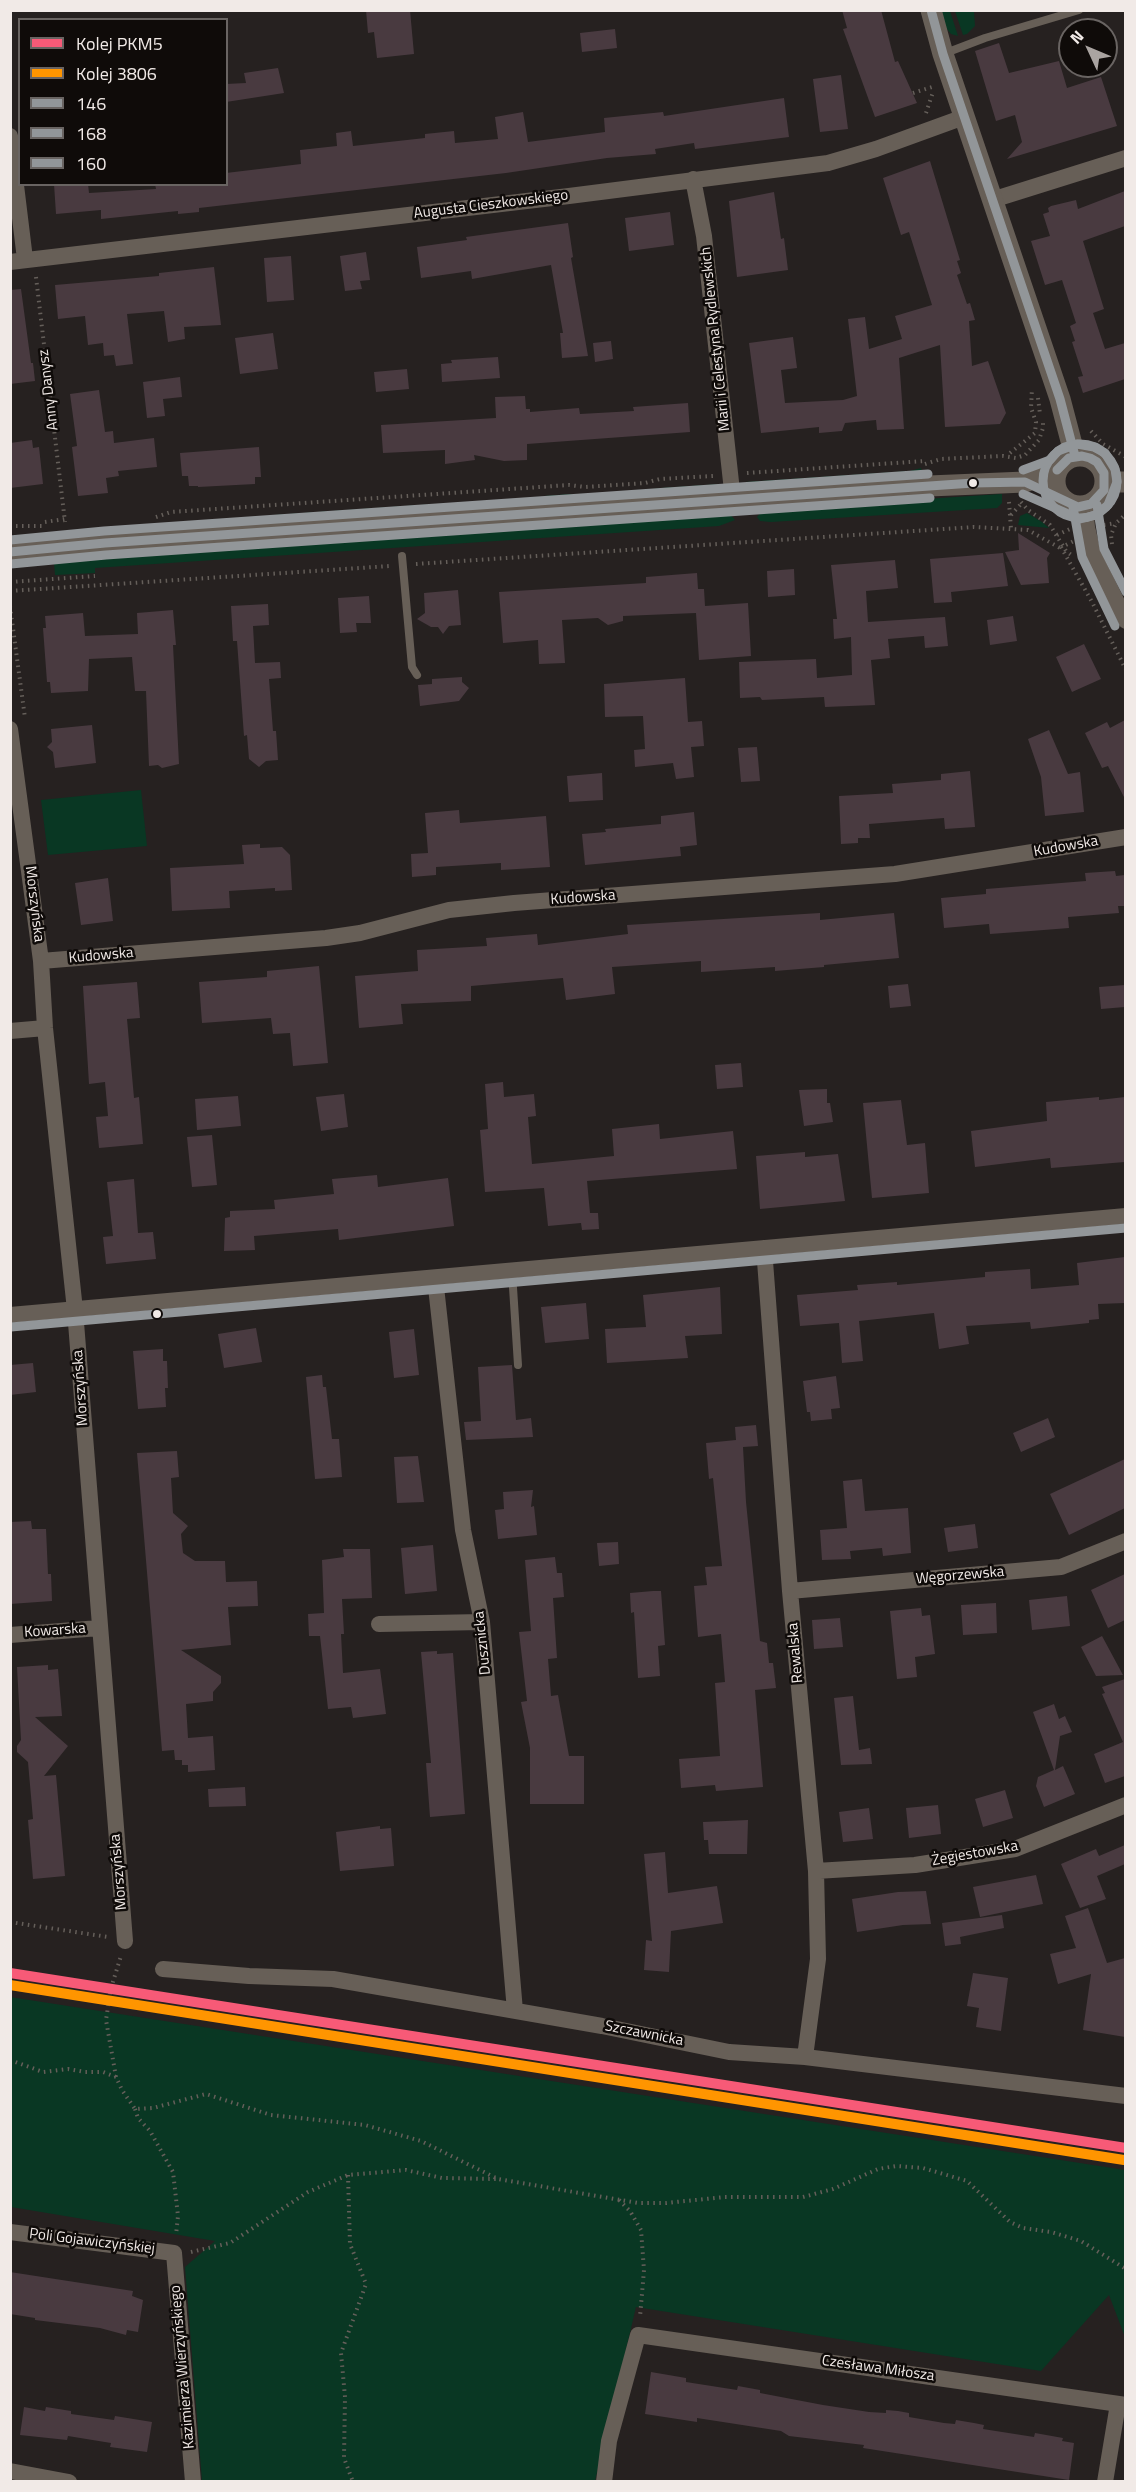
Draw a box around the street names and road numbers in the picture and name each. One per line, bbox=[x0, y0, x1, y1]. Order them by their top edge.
street label: Augusta Cieszkowskiego bbox=[413, 187, 569, 223]
street label: Marii i Celestyna Rydlewskich bbox=[697, 246, 735, 432]
street label: Anny Danysz bbox=[35, 348, 63, 432]
street label: Kudowska bbox=[1032, 832, 1100, 862]
street label: Morszyńska bbox=[20, 865, 48, 943]
street label: Kudowska bbox=[550, 887, 616, 909]
street label: Kudowska bbox=[68, 944, 134, 968]
street label: Morszyńska bbox=[69, 1349, 93, 1427]
street label: Węgorzewska bbox=[915, 1563, 1005, 1589]
street label: Dusznicka bbox=[471, 1610, 495, 1676]
street label: Kowarska bbox=[24, 1620, 86, 1642]
street label: Rewalska bbox=[784, 1622, 808, 1684]
street label: Morszyńska bbox=[107, 1833, 131, 1911]
street label: Żegiestowska bbox=[931, 1838, 1019, 1870]
street label: Szczawnicka bbox=[603, 2018, 685, 2050]
street label: Poli Gojawiczyńskiej bbox=[28, 2225, 156, 2259]
street label: Kazimierza Wierzyńskiego bbox=[167, 2284, 199, 2450]
street label: Czesława Miłosza bbox=[821, 2352, 935, 2386]

